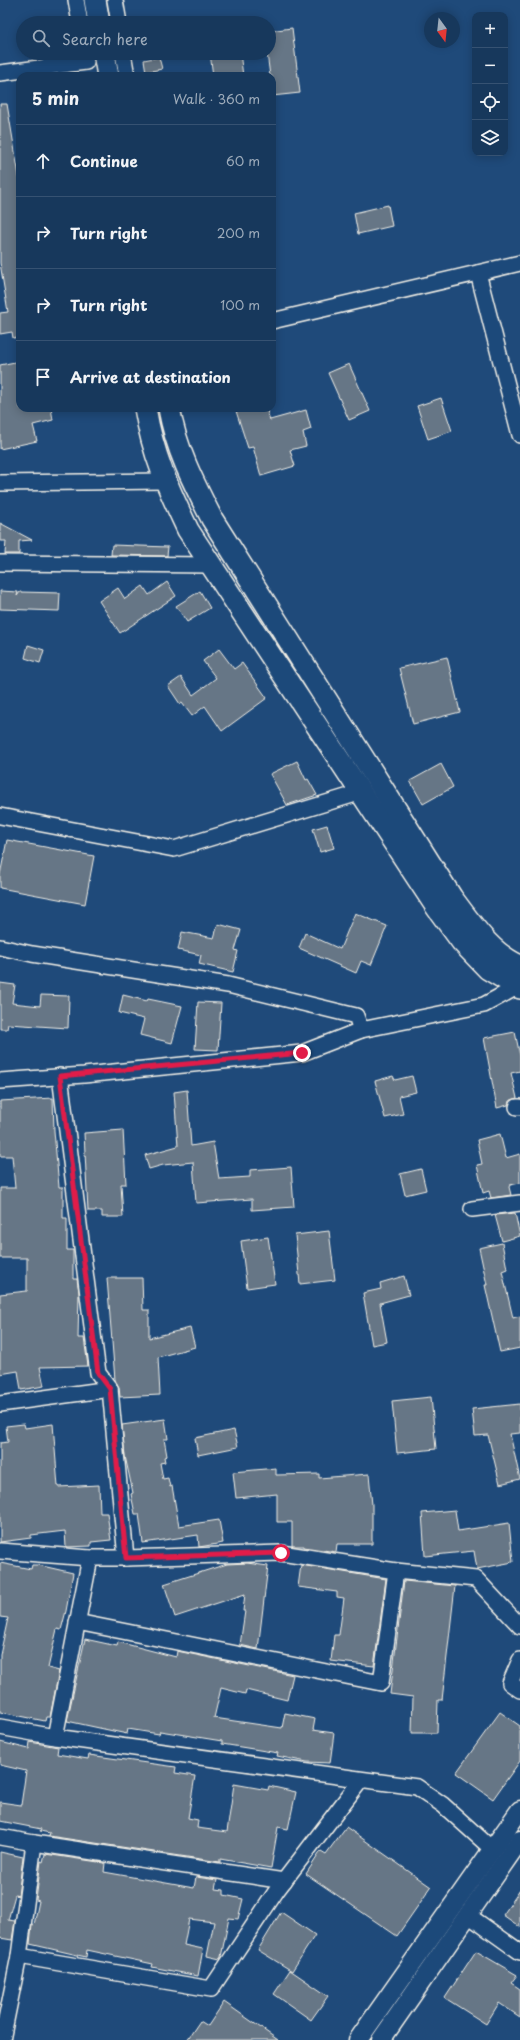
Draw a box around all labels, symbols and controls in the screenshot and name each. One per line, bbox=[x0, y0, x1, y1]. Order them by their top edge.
north arrow bbox=[424, 12, 460, 48]
map controls bbox=[472, 12, 508, 156]
button: + bbox=[472, 12, 508, 48]
search box bbox=[16, 16, 276, 60]
icon: search bbox=[30, 27, 52, 49]
text: Search here bbox=[62, 27, 148, 50]
button: − bbox=[472, 48, 508, 84]
button: locate bbox=[472, 84, 508, 120]
text: 5 min bbox=[32, 85, 79, 111]
text: Walk · 360 m bbox=[173, 89, 260, 108]
button: layers bbox=[472, 120, 508, 156]
text: Continue bbox=[70, 149, 138, 172]
icon: ahead bbox=[32, 150, 54, 172]
text: 60 m bbox=[226, 151, 260, 170]
text: Turn right bbox=[70, 221, 147, 244]
icon: right bbox=[32, 222, 54, 244]
text: 200 m bbox=[217, 223, 260, 242]
text: Turn right bbox=[70, 293, 147, 316]
icon: right bbox=[32, 294, 54, 316]
text: 100 m bbox=[220, 295, 260, 314]
text: Arrive at destination bbox=[70, 365, 231, 388]
icon: arrive bbox=[32, 366, 54, 388]
route end bbox=[293, 1044, 311, 1062]
route start bbox=[272, 1544, 290, 1562]

